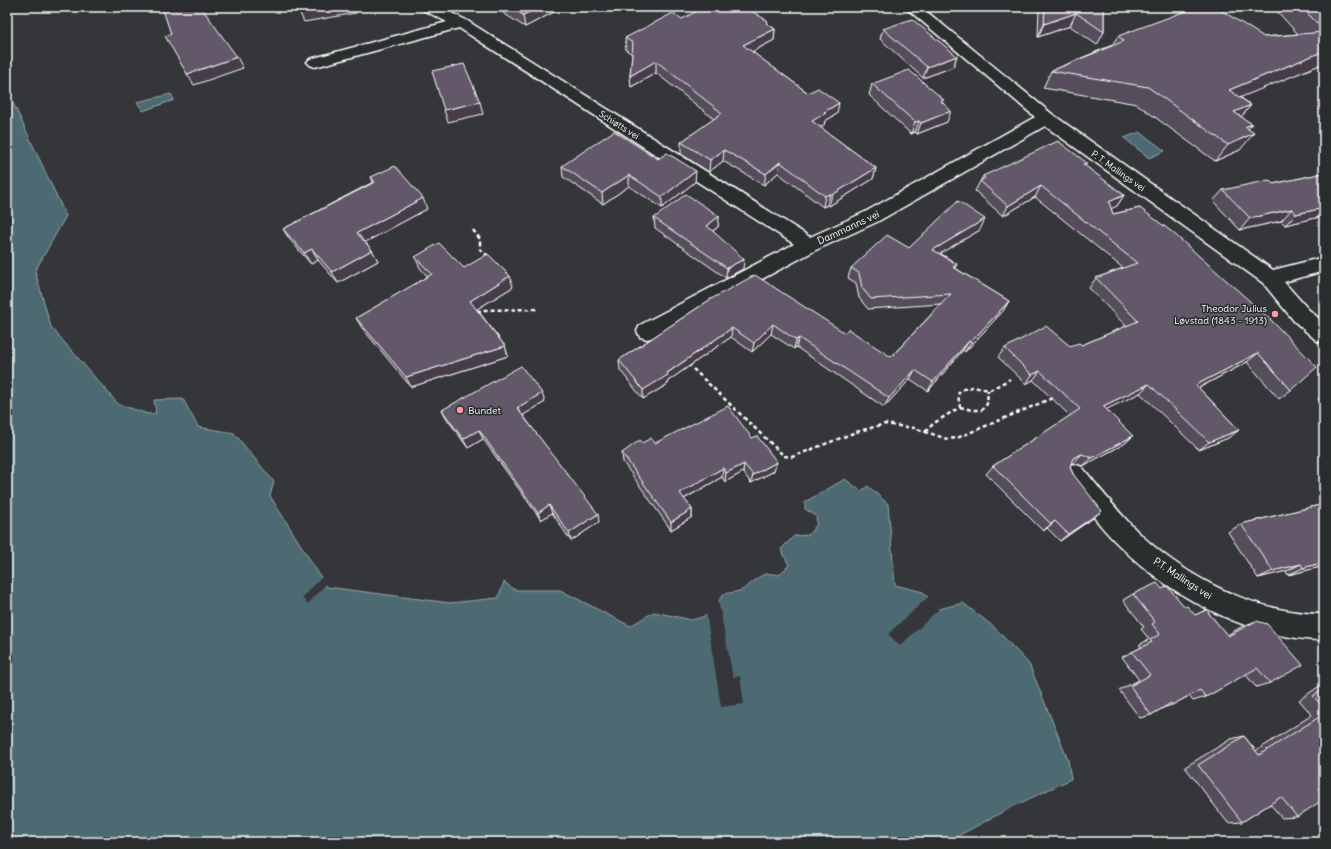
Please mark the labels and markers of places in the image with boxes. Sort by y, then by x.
place label: Theodor Julius Løvstad (1843 - 1913) [1174,302,1267,327]
marker: Theodor Julius Løvstad (1843 - 1913) [1270,309,1280,319]
place label: Bundet [468,404,501,417]
marker: Bundet [455,405,465,415]

